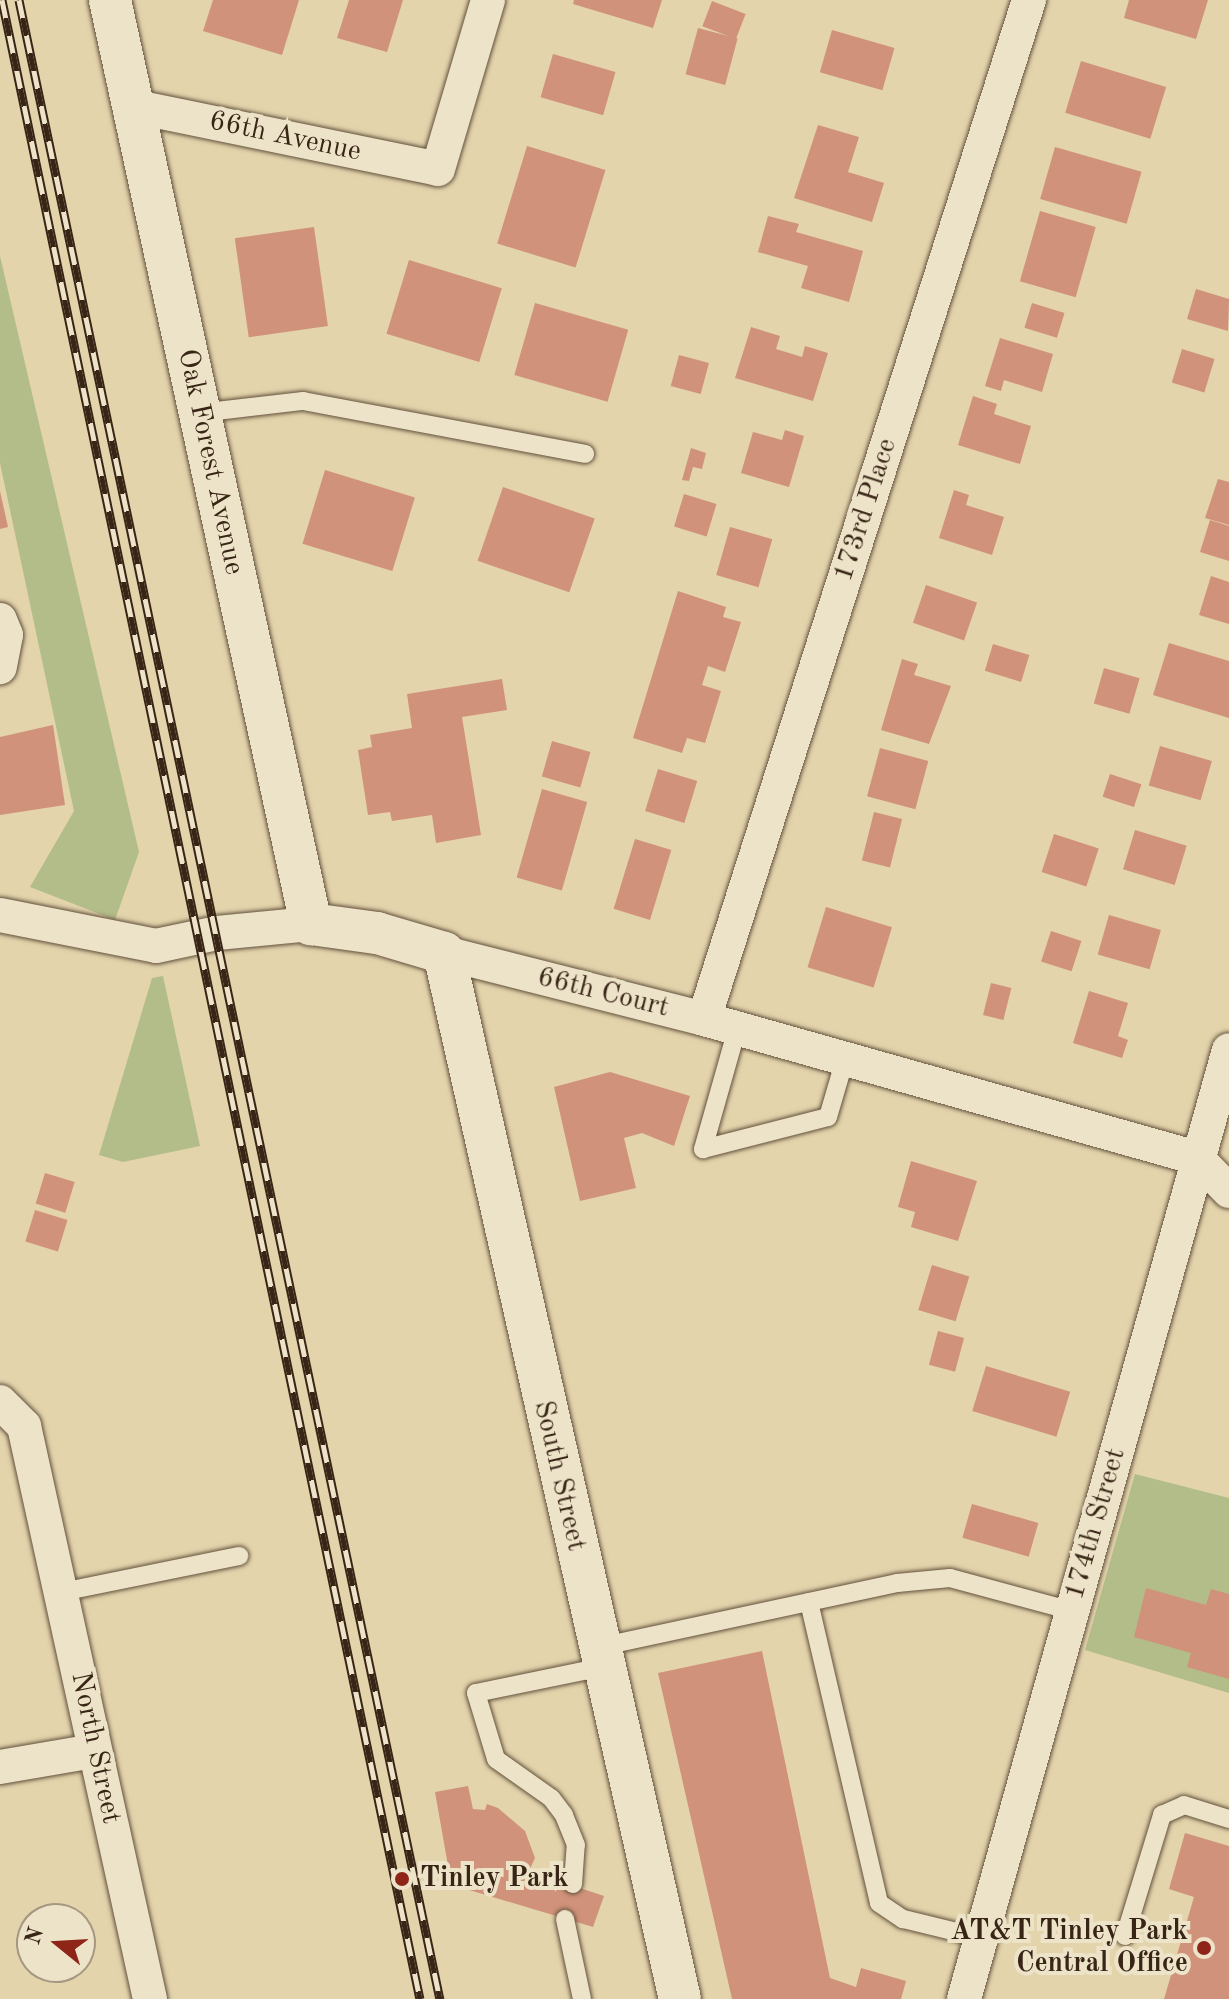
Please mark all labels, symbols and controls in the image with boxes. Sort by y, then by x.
street label: 66th Avenue [206,105,364,169]
street label: Oak Forest Avenue [170,346,250,578]
street label: 173rd Place [827,434,905,586]
street label: 66th Court [534,960,672,1026]
street label: South Street [525,1398,593,1554]
street label: 174th Street [1058,1444,1134,1604]
street label: North Street [63,1669,127,1827]
place label: Tinley Park [420,1862,569,1896]
marker: Tinley Park [391,1868,413,1890]
north arrow [16,1903,96,1983]
place label: AT&T Tinley Park Central Office [950,1915,1188,1981]
text: N [22,1925,48,1948]
marker: AT&T Tinley Park Central Office [1195,1939,1213,1957]

